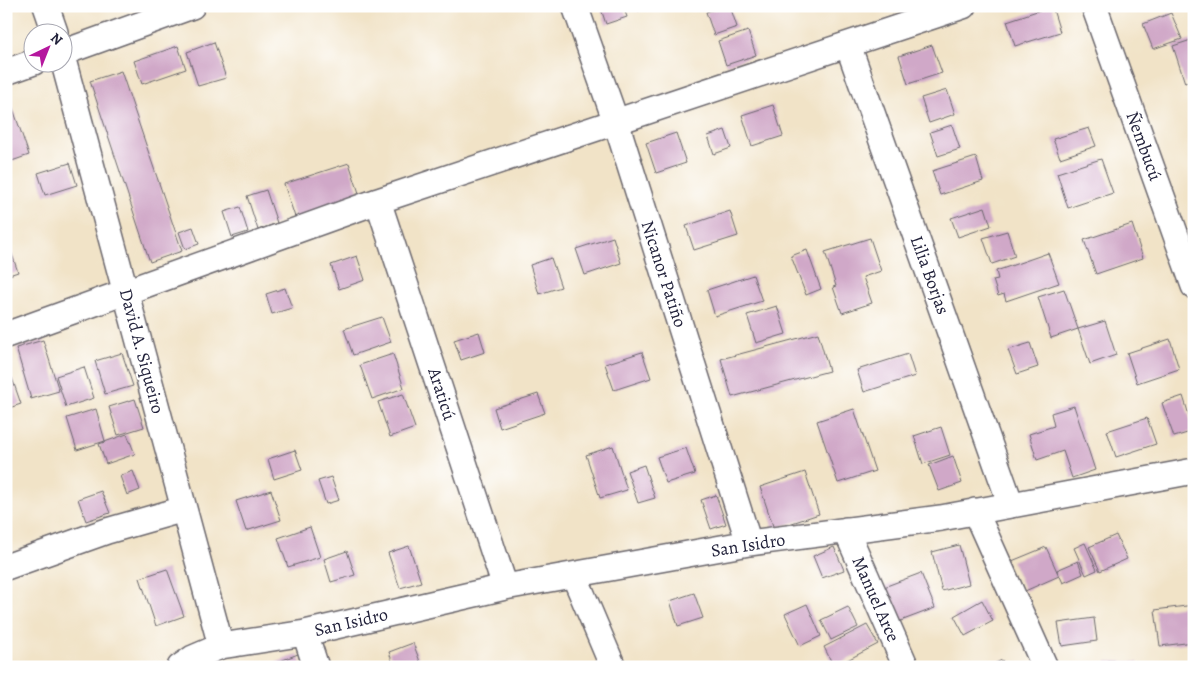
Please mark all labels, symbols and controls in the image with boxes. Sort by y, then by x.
north arrow [22,22,72,72]
text: N [46,28,67,49]
street label: Ñembucú [1120,108,1168,184]
street label: Nicanor Patiño [635,218,693,331]
street label: Lilia Borjas [905,232,955,318]
street label: David A. Siqueiro [114,286,170,416]
street label: Araticú [422,364,462,423]
street label: San Isidro [709,527,787,563]
street label: Manuel Arce [846,552,906,646]
street label: San Isidro [312,602,390,642]

